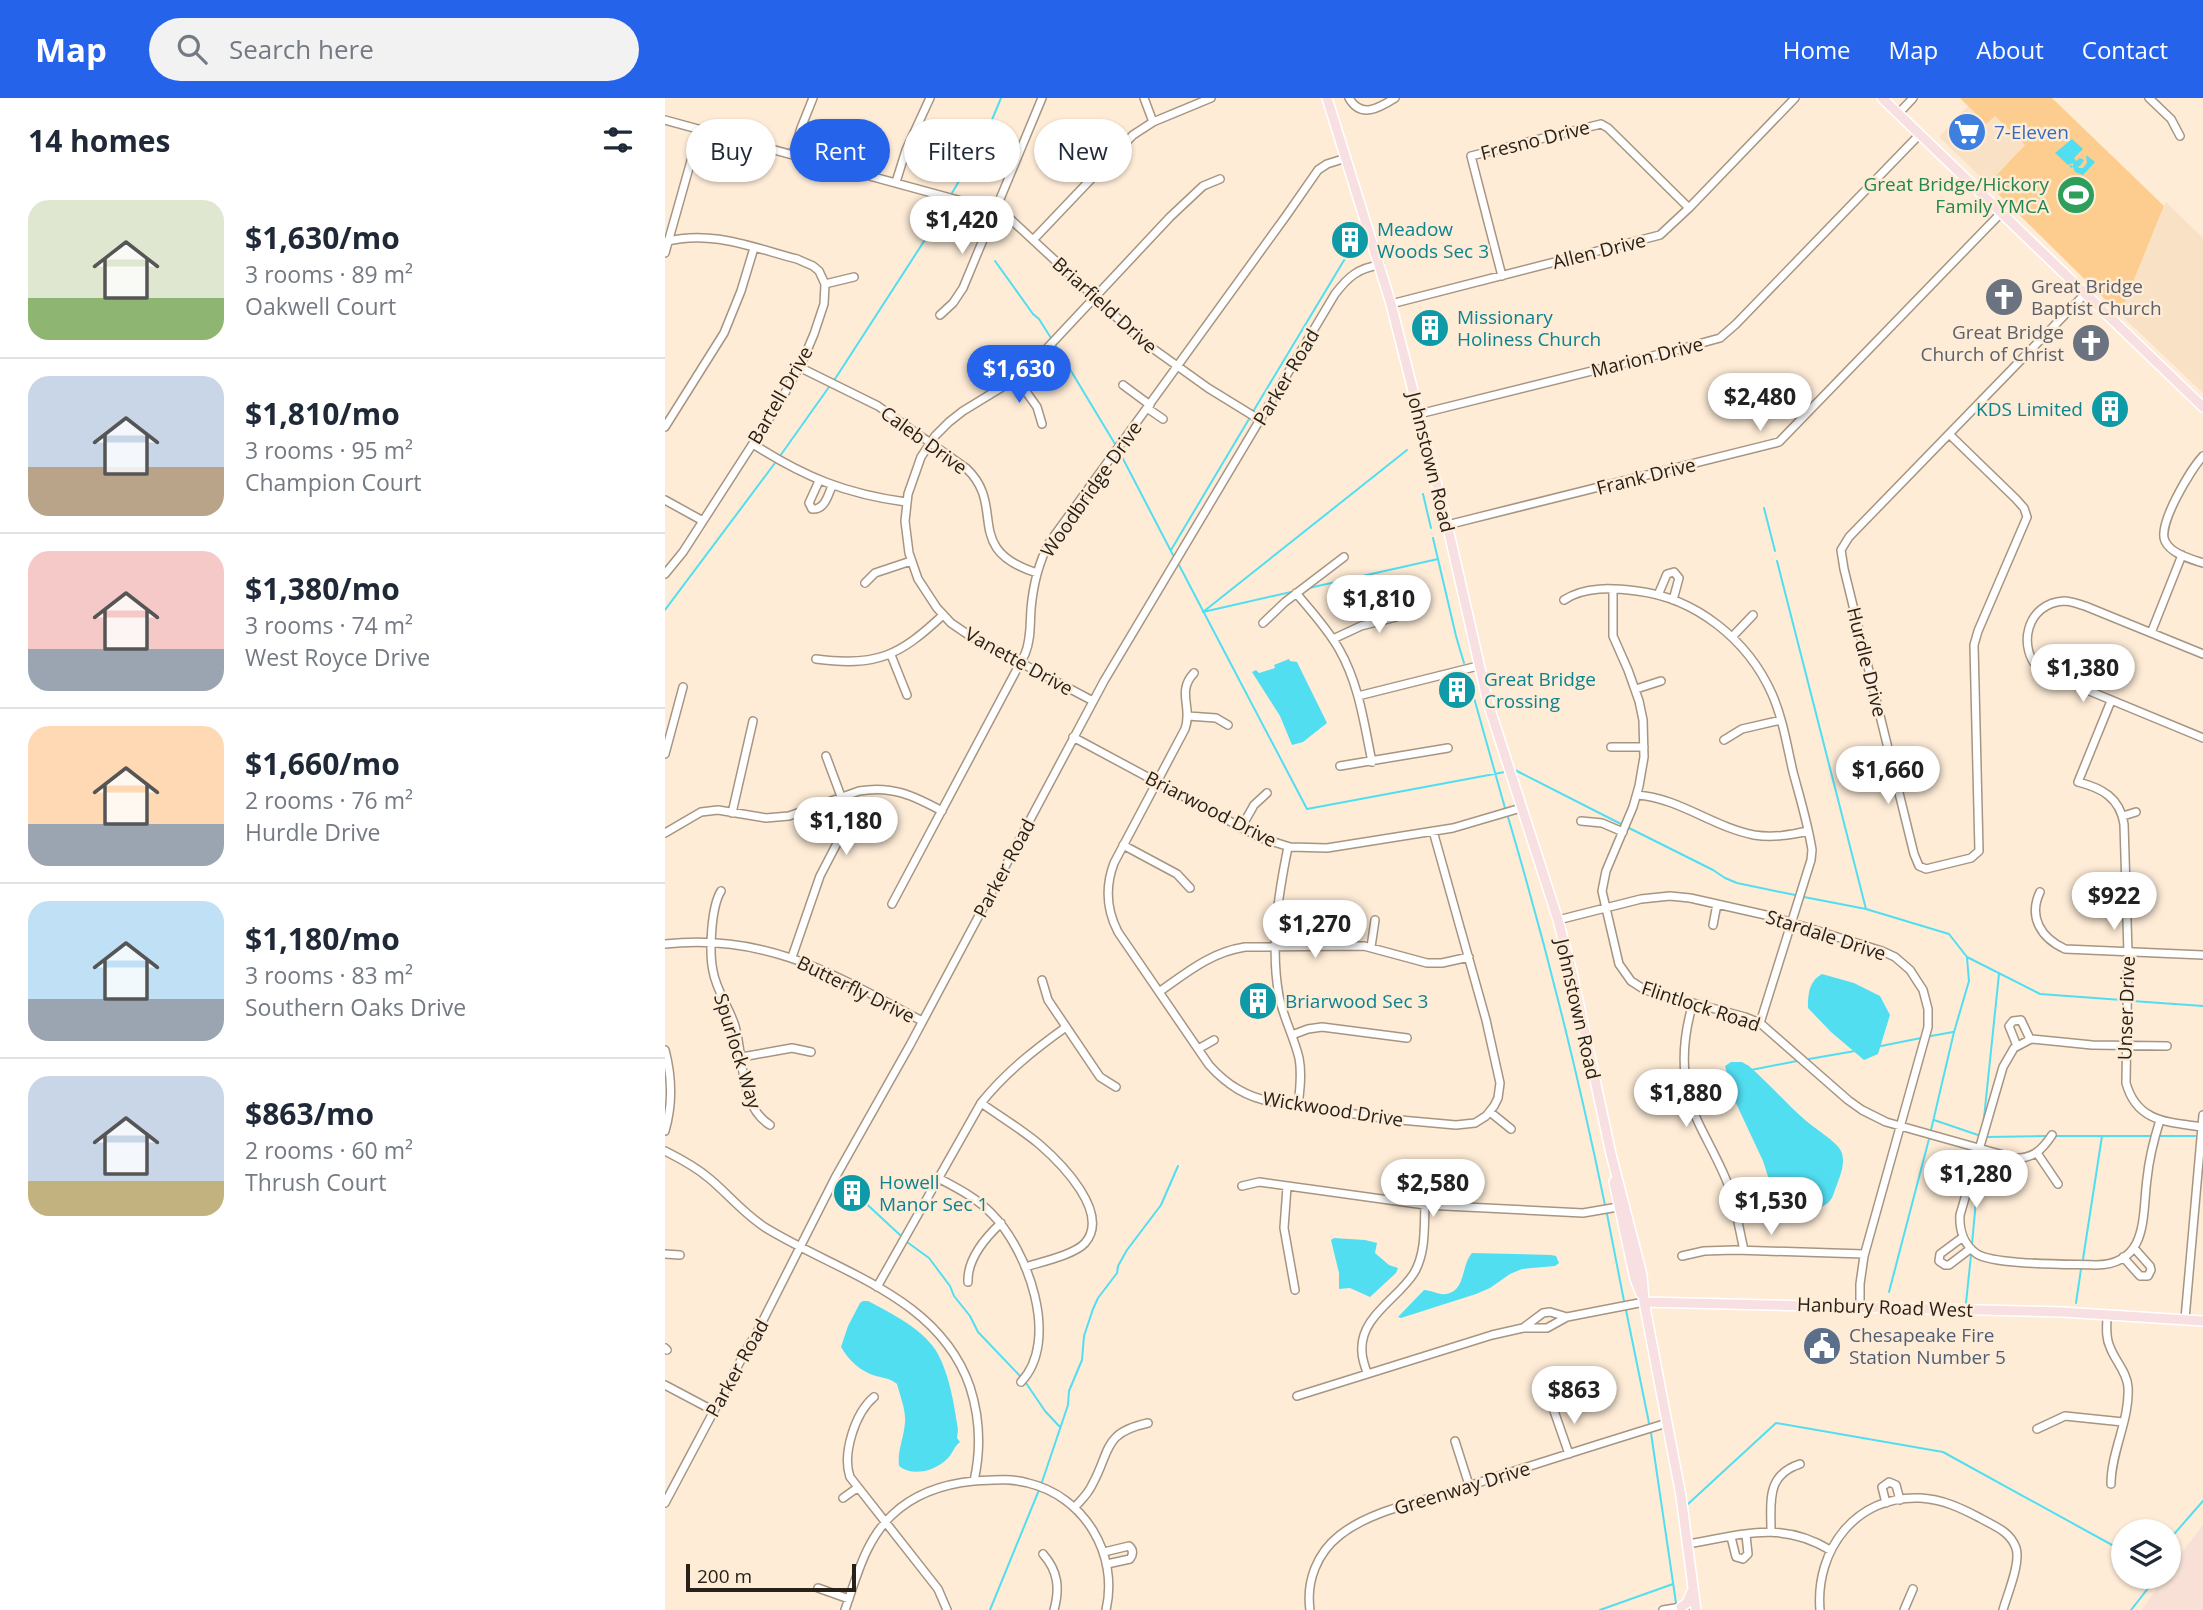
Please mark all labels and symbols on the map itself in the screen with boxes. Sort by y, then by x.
supermarket icon: 7-Eleven [1946,111,1988,153]
street label: Fresno Drive [1478,114,1592,166]
place label: 7-Eleven [1994,119,2069,145]
place label: Great Bridge/Hickory Family YMCA [1863,171,2049,219]
sports icon: Great Bridge/Hickory Family YMCA [2055,174,2097,216]
pin: $1,420 [905,197,1019,256]
place label: Meadow Woods Sec 3 [1377,216,1489,264]
building icon: Meadow Woods Sec 3 [1329,219,1371,261]
street label: Allen Drive [1550,227,1648,275]
street label: Briarfield Drive [1047,251,1163,359]
place label: Great Bridge Baptist Church [2031,273,2162,321]
church icon: Great Bridge Baptist Church [1983,276,2025,318]
place label: Missionary Holiness Church [1457,304,1601,352]
building icon: Missionary Holiness Church [1409,307,1451,349]
place label: Great Bridge Church of Christ [1921,319,2064,367]
church icon: Great Bridge Church of Christ [2070,322,2112,364]
street label: Parker Road [1247,324,1325,430]
street label: Marion Drive [1588,331,1706,383]
street label: Bartell Drive [741,341,819,449]
pin: $1,630 [962,345,1076,405]
pin: $2,480 [1703,374,1817,433]
street label: Johnstown Road [1401,387,1461,535]
building icon: KDS Limited [2089,388,2131,430]
place label: KDS Limited [1976,396,2083,422]
street label: Caleb Drive [875,400,973,480]
street label: Woodbridge Drive [1034,416,1148,562]
street label: Frank Drive [1594,451,1698,501]
pin: $1,810 [1322,575,1436,635]
street label: Hurdle Drive [1841,605,1893,719]
street label: Vanette Drive [960,621,1078,701]
pin: $1,380 [2026,644,2140,704]
place label: Great Bridge Crossing [1484,666,1596,714]
building icon: Great Bridge Crossing [1436,669,1478,711]
pin: $1,660 [1831,746,1945,806]
street label: Briarwood Drive [1141,765,1281,853]
pin: $1,180 [789,798,903,857]
street label: Parker Road [967,814,1041,922]
pin: $922 [2073,872,2155,932]
pin: $1,270 [1258,900,1372,960]
street label: Stardale Drive [1763,903,1889,967]
street label: Johnstown Road [1549,934,1607,1082]
street label: Butterfly Drive [793,949,919,1029]
street label: Unser Drive [2111,955,2141,1061]
street label: Flintlock Road [1638,975,1764,1037]
building icon: Briarwood Sec 3 [1237,980,1279,1022]
place label: Briarwood Sec 3 [1285,988,1428,1014]
street label: Spurlock Way [708,990,768,1112]
pin: $1,880 [1629,1070,1743,1129]
street label: Wickwood Drive [1261,1085,1405,1133]
pin: $1,280 [1919,1150,2033,1210]
pin: $2,580 [1376,1160,1490,1219]
place label: Howell Manor Sec 1 [879,1169,988,1217]
building icon: Howell Manor Sec 1 [831,1172,873,1214]
pin: $1,530 [1714,1178,1828,1237]
street label: Hanbury Road West [1797,1291,1974,1323]
street label: Parker Road [699,1314,775,1422]
place label: Chesapeake Fire Station Number 5 [1849,1322,2006,1370]
public building icon: Chesapeake Fire Station Number 5 [1801,1325,1843,1367]
pin: $863 [1533,1366,1615,1426]
street label: Greenway Drive [1391,1455,1533,1521]
scale bar [686,1561,856,1593]

